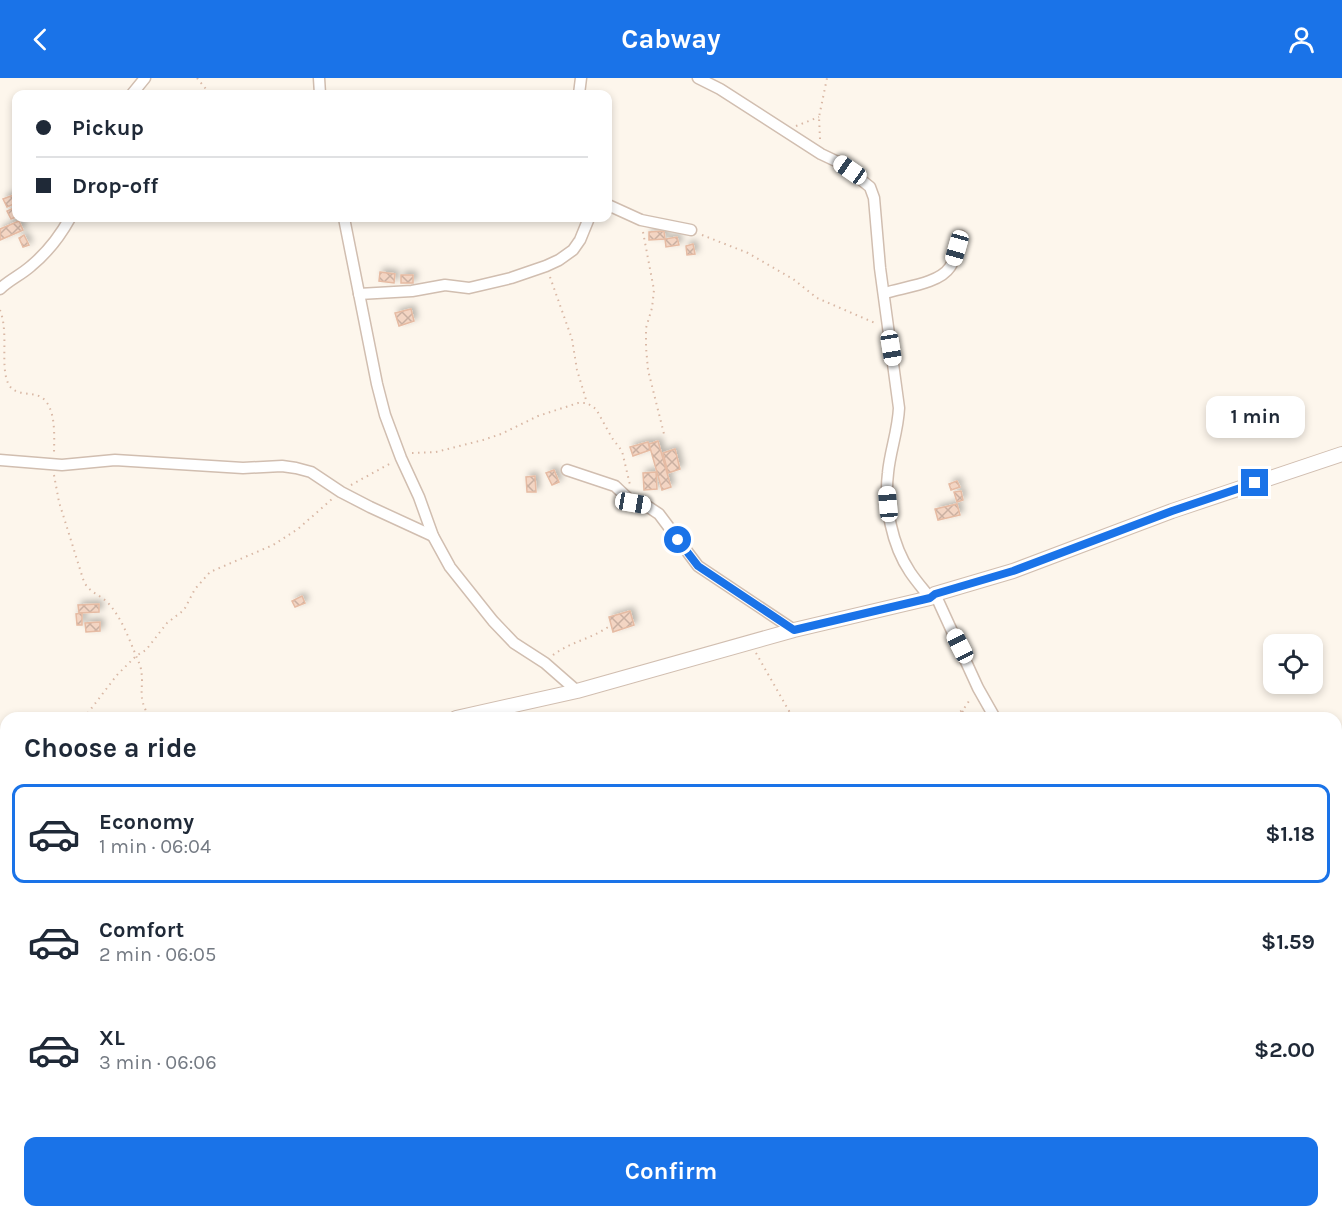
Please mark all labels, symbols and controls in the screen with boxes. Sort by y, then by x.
icon: back [24,23,57,56]
text: Cabway [621,23,721,55]
icon: person [1285,23,1318,56]
text: Pickup [72,115,144,141]
car [830,152,870,188]
text: Drop-off [72,173,158,199]
car [943,228,971,268]
car [879,329,903,367]
callout: 1 min [1206,396,1304,438]
text: 1 min [1230,405,1281,428]
route end [1241,469,1268,496]
car [877,485,899,523]
car [614,491,652,515]
route start [664,526,691,553]
car [944,626,976,666]
map controls [1263,634,1323,694]
button: locate [1263,634,1323,694]
text: Choose a ride [24,732,197,764]
icon: car [27,807,81,861]
text: Economy [99,809,194,835]
text: $1.18 [1265,821,1315,847]
text: 1 min · 06:04 [99,835,211,858]
icon: car [27,915,81,969]
text: Comfort [99,917,184,943]
text: $1.59 [1261,929,1315,955]
text: 2 min · 06:05 [99,943,216,966]
icon: car [27,1023,81,1077]
text: XL [99,1025,125,1051]
text: $2.00 [1254,1037,1315,1063]
text: 3 min · 06:06 [99,1051,217,1074]
button: Confirm [24,1137,1318,1206]

